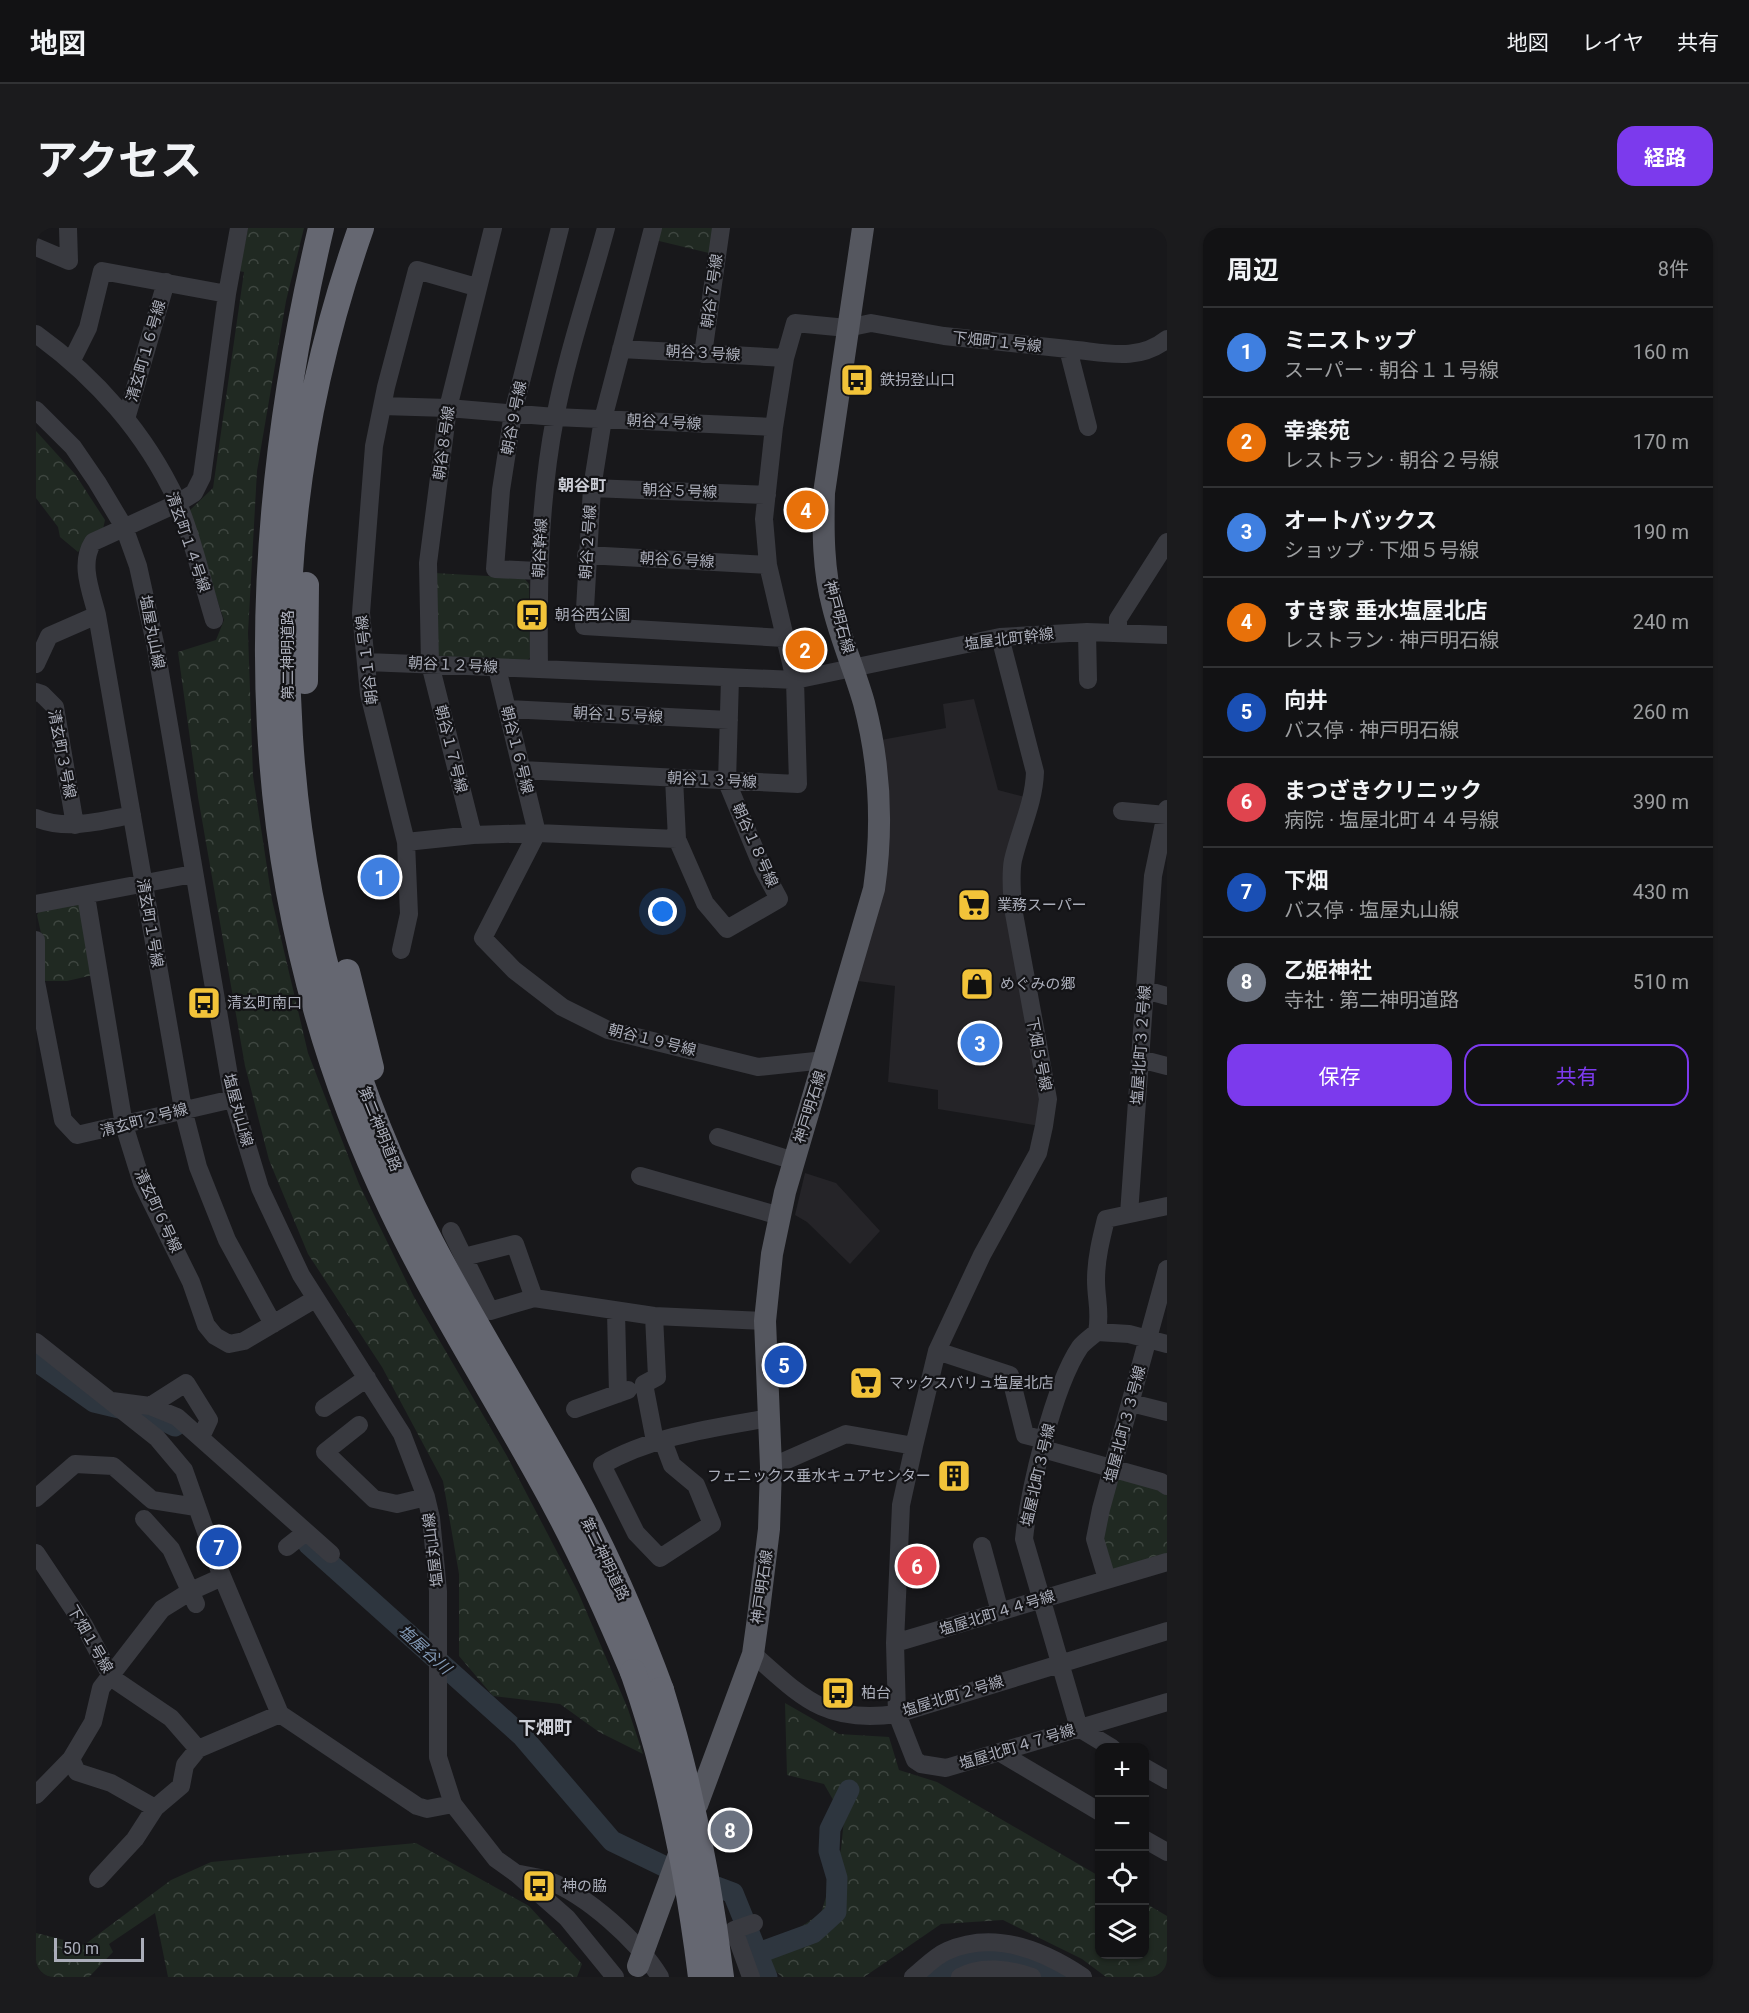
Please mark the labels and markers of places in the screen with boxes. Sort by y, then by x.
bus stop icon: 鉄拐登山口 [839,362,875,398]
place label: 鉄拐登山口 [880,371,955,389]
pin: 4 [786,488,826,532]
bus stop icon: 朝谷西公園 [514,597,550,633]
place label: 朝谷西公園 [555,606,630,624]
pin: 2 [786,628,824,672]
pin: 1 [360,854,400,900]
supermarket icon: 業務スーパー [956,887,992,923]
place label: 業務スーパー [997,896,1087,914]
shop icon: めぐみの郷 [959,966,995,1002]
place label: めぐみの郷 [1000,975,1075,993]
bus stop icon: 清玄町南口 [186,985,222,1021]
place label: 清玄町南口 [227,994,302,1012]
pin: 3 [960,1020,1000,1066]
pin: 5 [764,1342,804,1388]
supermarket icon: マックスバリュ塩屋北店 [848,1365,884,1401]
place label: マックスバリュ塩屋北店 [889,1374,1054,1392]
building icon: フェニックス垂水キュアセンター [936,1458,972,1494]
place label: フェニックス垂水キュアセンター [707,1467,931,1485]
pin: 7 [200,1524,238,1570]
pin: 6 [898,1544,936,1588]
bus stop icon: 柏台 [820,1675,856,1711]
place label: 柏台 [861,1684,891,1702]
pin: 8 [710,1808,750,1852]
bus stop icon: 神の脇 [521,1868,557,1904]
place label: 神の脇 [562,1877,607,1895]

